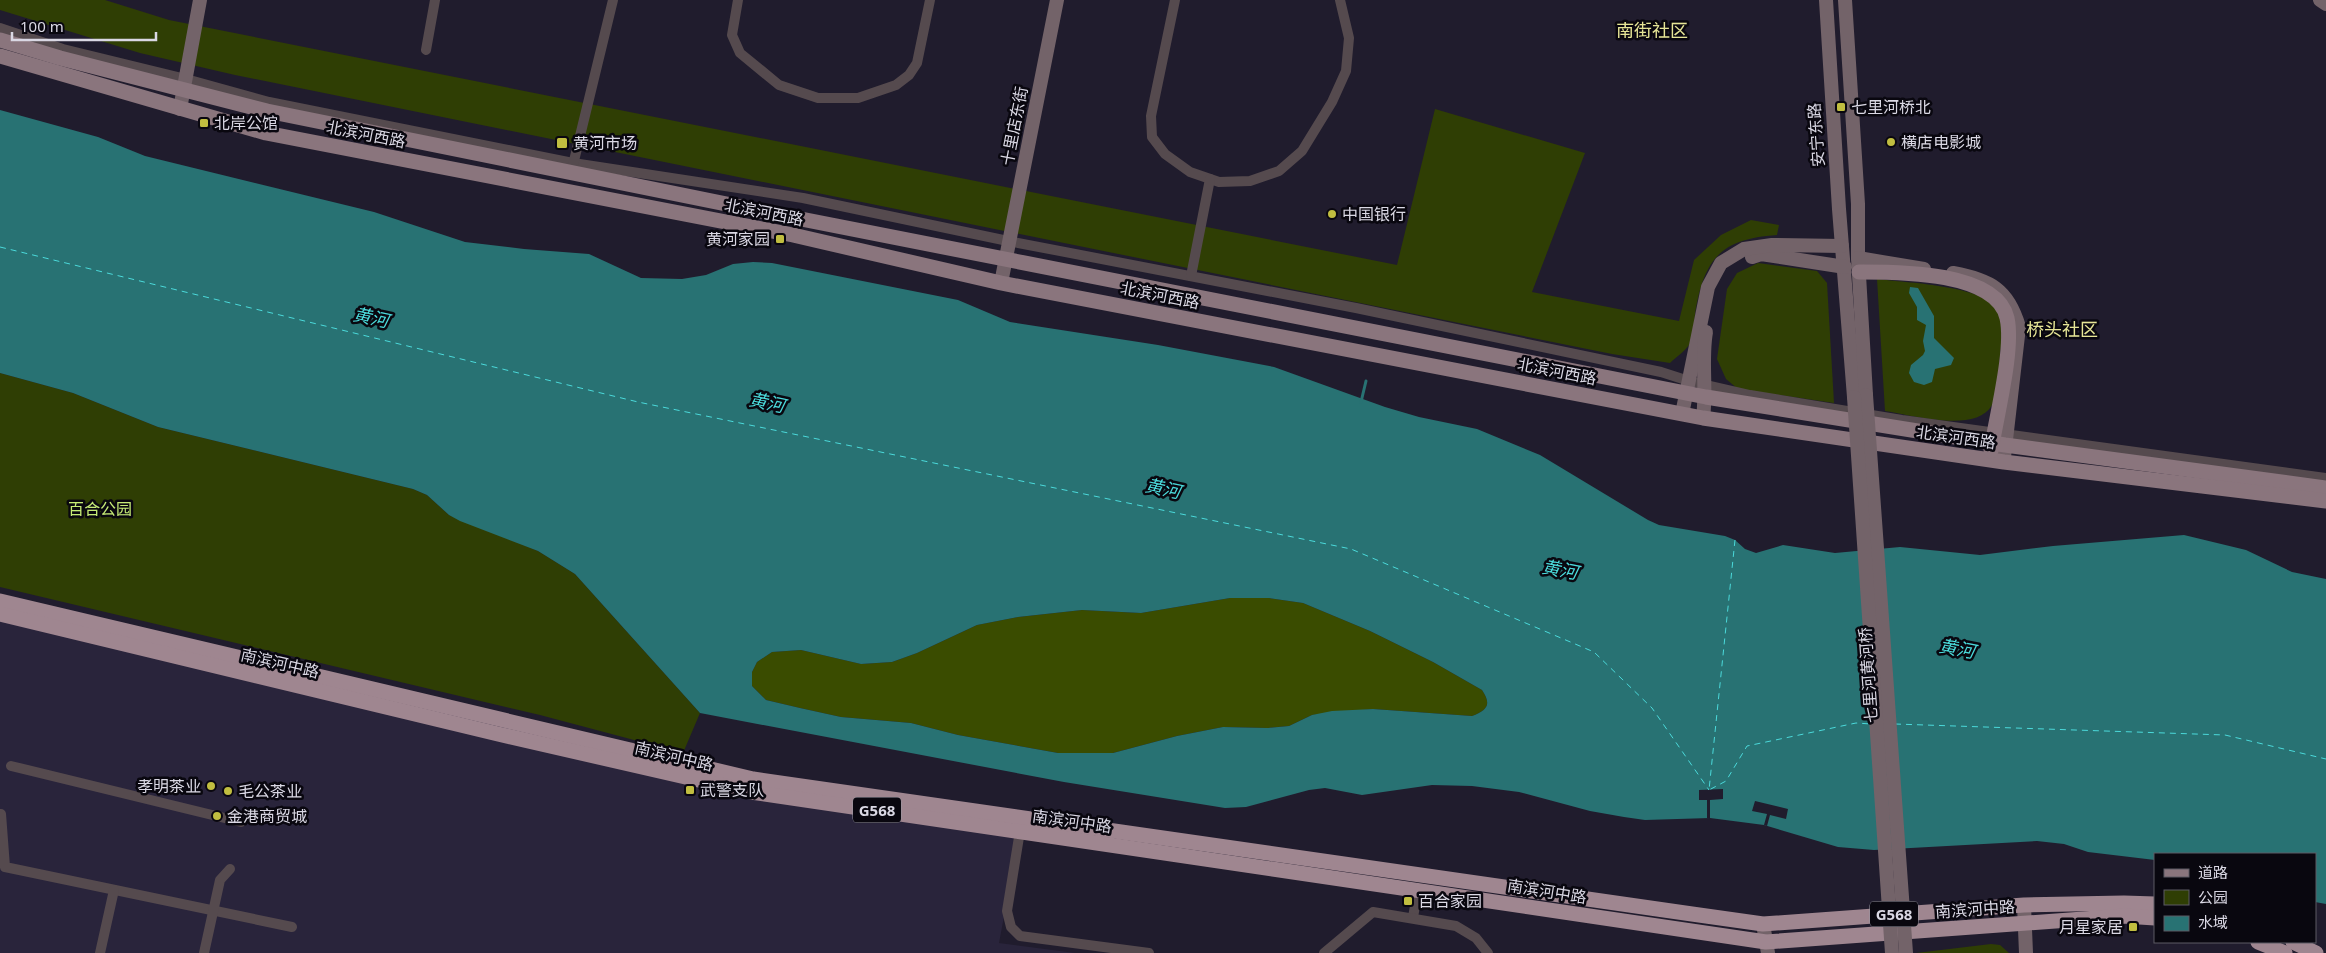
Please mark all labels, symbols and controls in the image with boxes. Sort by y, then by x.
scale bar [12,10,156,42]
text: 100 m [20,16,64,36]
district label: 南街社区 [1616,18,1688,42]
street label: 十里店东街 [996,85,1032,167]
place label: 七里河桥北 [1851,96,1931,118]
marker: 七里河桥北 [1835,101,1847,113]
street label: 安宁东路 [1803,102,1829,168]
place label: 北岸公馆 [214,112,278,134]
street label: 北滨河西路 [325,116,407,152]
marker: 北岸公馆 [198,117,210,129]
place label: 横店电影城 [1901,131,1981,153]
place label: 黄河市场 [573,132,637,154]
marker: 黄河市场 [555,136,569,150]
marker: 横店电影城 [1885,136,1897,148]
street label: 北滨河西路 [723,194,805,230]
place label: 中国银行 [1342,203,1406,225]
marker: 中国银行 [1326,208,1338,220]
place label: 黄河家园 [706,228,770,250]
marker: 黄河家园 [774,233,786,245]
street label: 北滨河西路 [1119,277,1201,313]
water label: 黄河 [351,302,394,333]
district label: 桥头社区 [2026,317,2098,341]
street label: 北滨河西路 [1516,353,1598,389]
water label: 黄河 [747,387,790,418]
street label: 北滨河西路 [1915,421,1997,453]
water label: 黄河 [1143,473,1186,504]
park label: 百合公园 [68,498,132,520]
water label: 黄河 [1540,554,1583,585]
street label: 七里河黄河桥 [1854,626,1882,724]
water label: 黄河 [1937,633,1980,664]
street label: 南滨河中路 [239,643,321,683]
street label: 南滨河中路 [633,736,715,776]
place label: 孝明茶业 [137,775,201,797]
place label: 武警支队 [700,779,764,801]
marker: 孝明茶业 [205,780,217,792]
place label: 毛公茶业 [238,780,302,802]
marker: 武警支队 [684,784,696,796]
marker: 毛公茶业 [222,785,234,797]
road number: G568 [853,798,901,822]
place label: 金港商贸城 [227,805,307,827]
street label: 南滨河中路 [1031,805,1113,837]
marker: 金港商贸城 [211,810,223,822]
legend [2154,853,2316,943]
text: 道路 [2198,862,2228,882]
street label: 南滨河中路 [1506,874,1588,908]
text: 公园 [2198,887,2228,907]
place label: 百合家园 [1418,890,1482,912]
marker: 百合家园 [1402,895,1414,907]
street label: 南滨河中路 [1934,895,2016,923]
road number: G568 [1870,902,1918,926]
text: 水域 [2198,912,2228,932]
place label: 月星家居 [2059,916,2123,938]
marker: 月星家居 [2127,921,2139,933]

